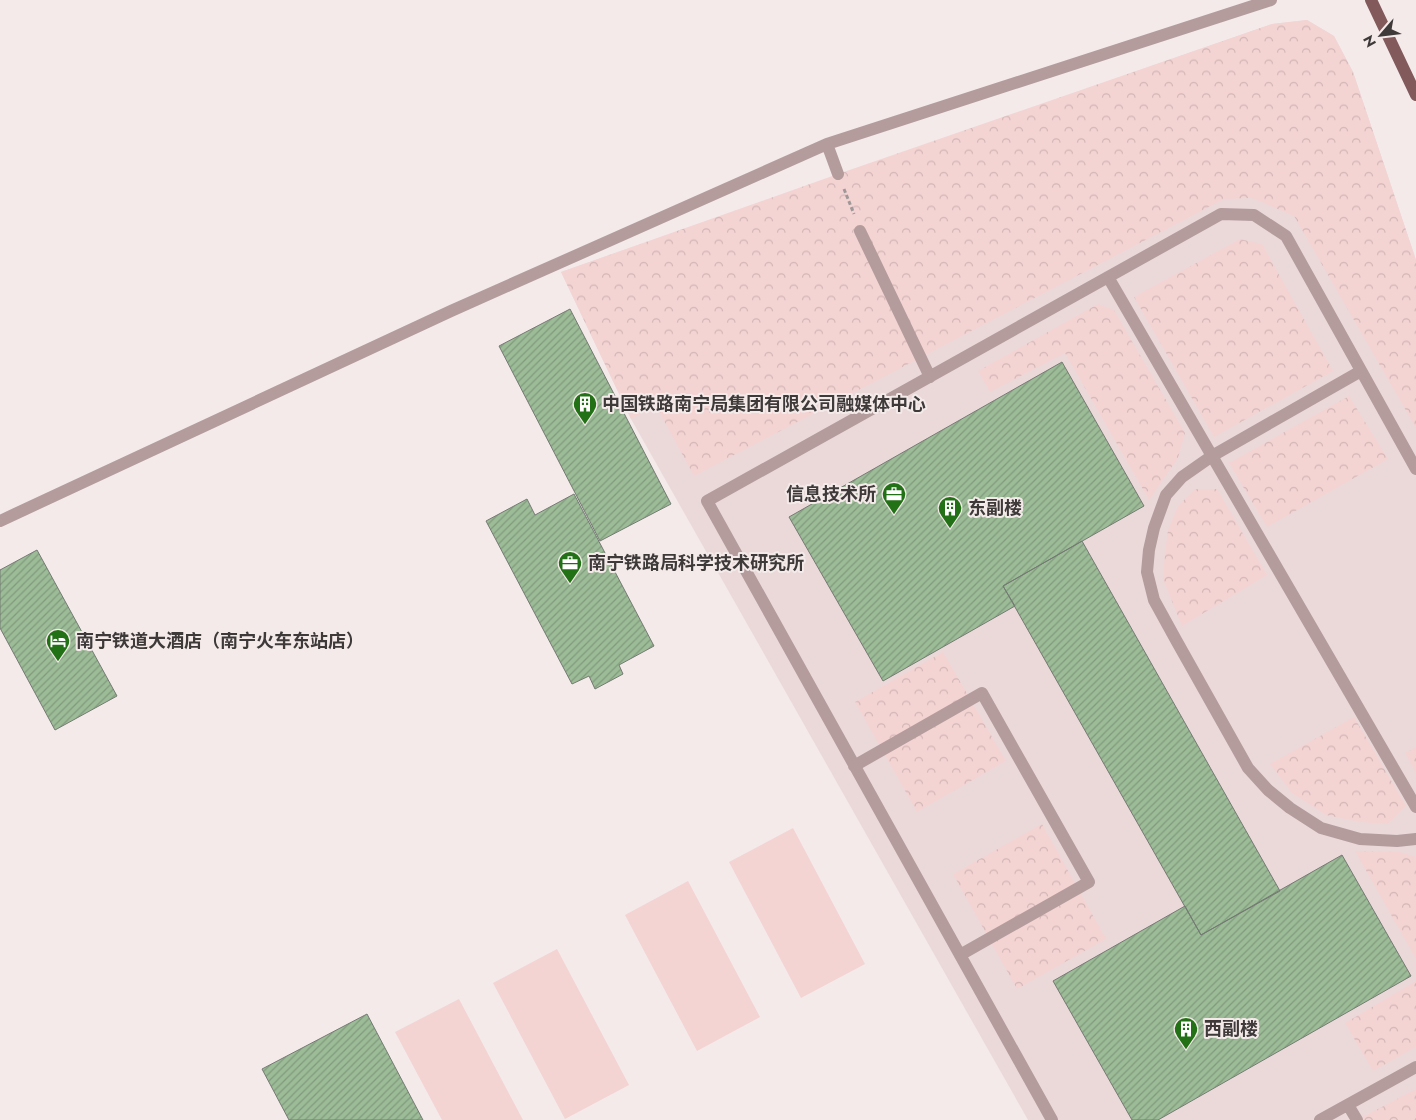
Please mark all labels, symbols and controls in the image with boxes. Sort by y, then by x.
north arrow [1356,10,1406,60]
text: N [1358,31,1381,51]
building icon: 中国铁路南宁局集团有限公司融媒体中心 [572,391,598,425]
place label: 中国铁路南宁局集团有限公司融媒体中心 [602,391,926,417]
place label: 信息技术所 [786,481,876,507]
office icon: 信息技术所 [881,481,907,515]
building icon: 东副楼 [937,495,963,529]
place label: 东副楼 [968,495,1022,521]
office icon: 南宁铁路局科学技术研究所 [557,550,583,584]
place label: 南宁铁路局科学技术研究所 [588,550,804,576]
hotel icon: 南宁铁道大酒店（南宁火车东站店） [45,628,71,662]
place label: 南宁铁道大酒店（南宁火车东站店） [76,628,364,654]
building icon: 西副楼 [1173,1016,1199,1050]
place label: 西副楼 [1204,1016,1258,1042]

